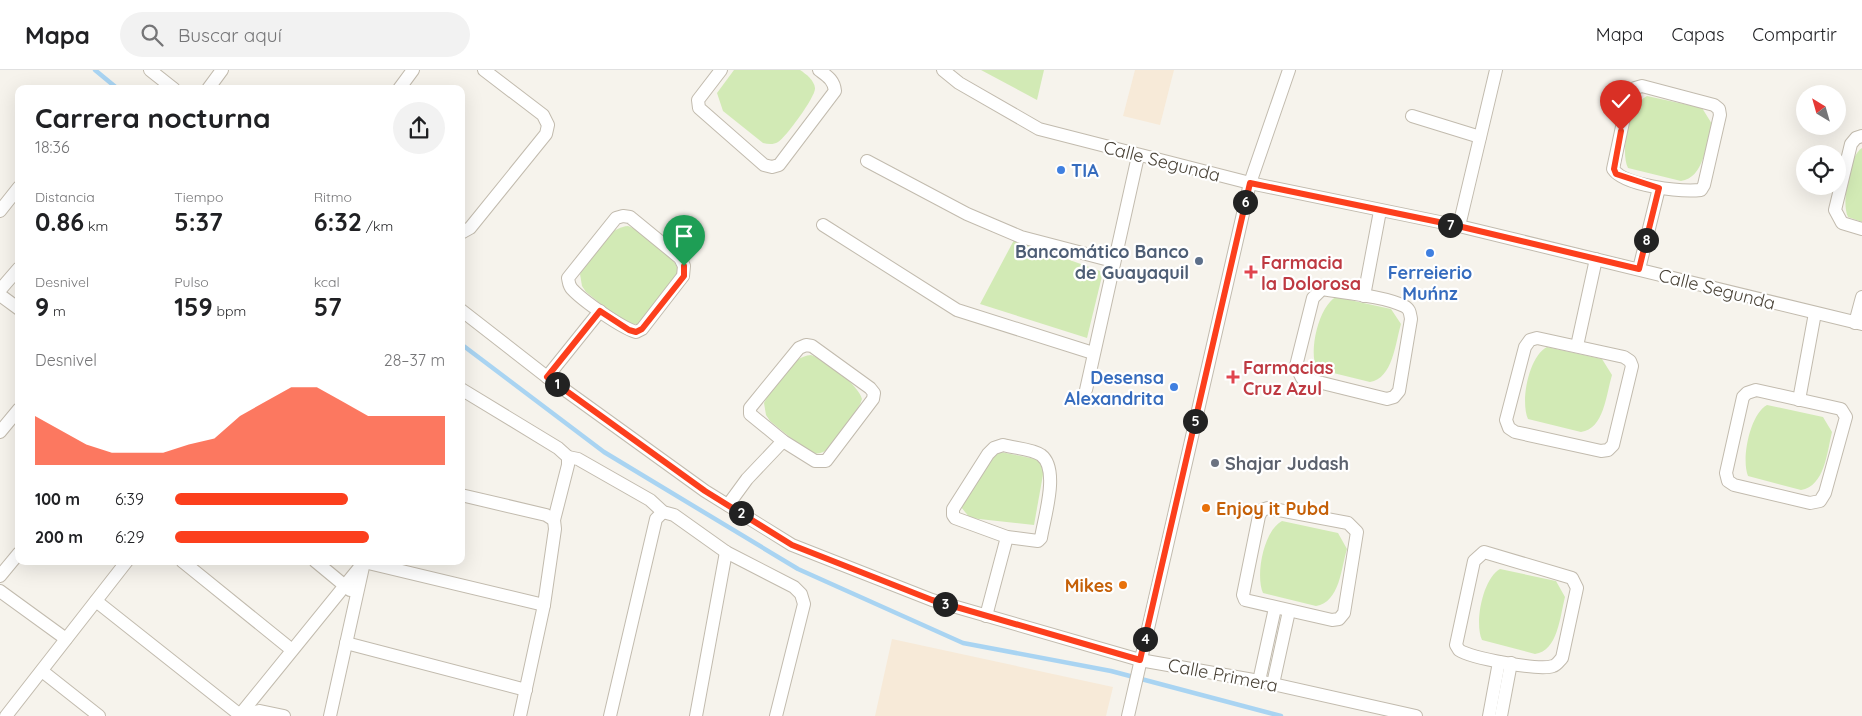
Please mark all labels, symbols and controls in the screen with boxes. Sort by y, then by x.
search box [120,12,470,57]
text: Mapa [25,20,90,50]
icon: search [138,21,166,49]
text: Buscar aquí [178,23,282,47]
text: Mapa [1596,23,1643,46]
text: Capas [1671,23,1724,46]
text: Compartir [1752,23,1837,46]
pin [1600,80,1642,131]
north arrow [1796,85,1846,135]
map controls [1796,85,1846,195]
icon: check [1607,87,1635,115]
text: Carrera nocturna [35,100,271,135]
button: share [393,102,445,154]
street label: Calle Segunda [1101,135,1223,187]
text: 18:36 [35,137,70,157]
button: locate [1796,145,1846,195]
place label: TIA [1071,159,1099,182]
marker: TIA [1055,164,1067,176]
text: Distancia [35,188,95,206]
text: Tiempo [174,188,223,206]
text: Ritmo [314,188,352,206]
pin: 6 [1232,190,1258,214]
text: 6 [1242,193,1249,211]
text: 0.86 [35,206,84,237]
text: 5:37 [174,206,223,237]
text: 6:32 [314,206,362,237]
pin: 7 [1438,212,1462,238]
pin [663,215,705,266]
text: 7 [1447,216,1454,234]
text: km [84,217,108,235]
text: /km [362,217,393,235]
icon: arrive [670,222,698,250]
pin: 8 [1634,228,1658,252]
text: 8 [1643,231,1650,249]
place label: Bancomático Banco de Guayaquil [1015,240,1189,284]
marker: Ferreierio Muńnz [1424,247,1436,259]
place label: Farmacia la Dolorosa [1261,251,1361,295]
marker: Bancomático Banco de Guayaquil [1193,255,1205,267]
place label: Ferreierio Muńnz [1388,261,1472,305]
street label: Calle Segunda [1656,263,1778,315]
marker: Farmacia la Dolorosa [1245,266,1257,278]
text: Desnivel [35,273,89,291]
text: Pulso [174,273,209,291]
text: kcal [314,273,340,291]
text: 9 [35,291,49,322]
text: 159 [174,291,213,322]
text: 57 [314,291,342,322]
text: m [49,302,66,320]
text: bpm [213,302,246,320]
text: Desnivel [35,350,97,370]
text: 28–37 m [384,350,445,370]
place label: Farmacias Cruz Azul [1243,356,1334,400]
place label: Desensa Alexandrita [1064,366,1164,410]
marker: Farmacias Cruz Azul [1227,371,1239,383]
pin: 1 [544,372,570,396]
text: 1 [555,375,560,393]
marker: Desensa Alexandrita [1168,381,1180,393]
pin: 5 [1182,408,1208,434]
text: 5 [1191,412,1200,430]
place label: Shajar Judash [1225,452,1349,475]
marker: Shajar Judash [1209,457,1221,469]
text: 100 m [35,489,80,509]
text: 6:39 [115,489,144,509]
place label: Enjoy it Pubd [1216,497,1329,520]
pin: 2 [728,500,754,526]
marker: Enjoy it Pubd [1200,502,1212,514]
text: 2 [738,504,745,522]
text: 200 m [35,527,83,547]
text: 6:29 [115,527,144,547]
place label: Mikes [1065,574,1113,597]
marker: Mikes [1117,579,1129,591]
pin: 3 [932,592,958,616]
text: 3 [942,595,949,613]
pin: 4 [1132,626,1158,652]
text: 4 [1141,630,1150,648]
street label: Calle Primera [1166,653,1280,697]

